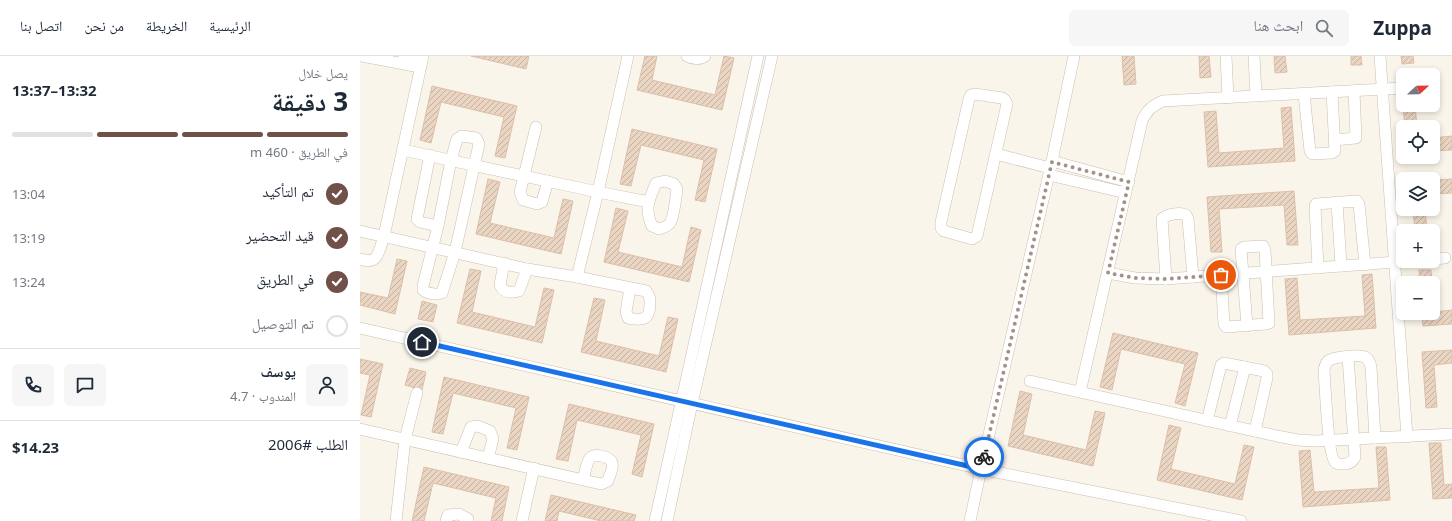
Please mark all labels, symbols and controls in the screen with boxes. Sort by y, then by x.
search box [1069,10,1349,46]
text: ابحث هنا [1254,15,1303,35]
text: Zuppa [1373,15,1432,41]
text: اتصل بنا [20,16,62,35]
text: من نحن [84,16,124,35]
text: الخريطة [146,16,187,35]
text: الرئيسية [209,16,251,35]
icon: search [1313,17,1335,39]
text: يصل خلال [298,64,348,82]
north arrow [1396,68,1440,112]
map controls [1396,68,1440,320]
text: 13:32–13:37 [12,80,97,100]
text: 3 دقيقة [272,83,348,119]
button: locate [1396,120,1440,164]
text: في الطريق · 460 m [250,143,348,161]
button: layers [1396,172,1440,216]
text: تم التأكيد [262,181,314,201]
icon: check [326,183,348,205]
text: 13:04 [12,185,45,203]
button: + [1396,224,1440,268]
text: قيد التحضير [246,225,314,245]
icon: check [326,227,348,249]
text: 13:19 [12,229,45,247]
pin [1204,258,1238,292]
icon: bag [1210,264,1232,286]
text: في الطريق [256,269,314,289]
icon: check [326,271,348,293]
text: 13:24 [12,273,45,291]
button: − [1396,276,1440,320]
text: تم التوصيل [252,313,314,333]
pin [405,325,439,359]
icon: home [411,331,433,353]
text: يوسف [261,361,296,381]
button: phone [12,364,54,406]
button: chat [64,364,106,406]
button: person [306,364,348,406]
text: المندوب · 4.7 [230,387,296,405]
text: الطلب #2006 [268,434,348,454]
text: $14.23 [12,437,59,457]
courier [964,437,1004,477]
icon: bike [973,446,995,468]

